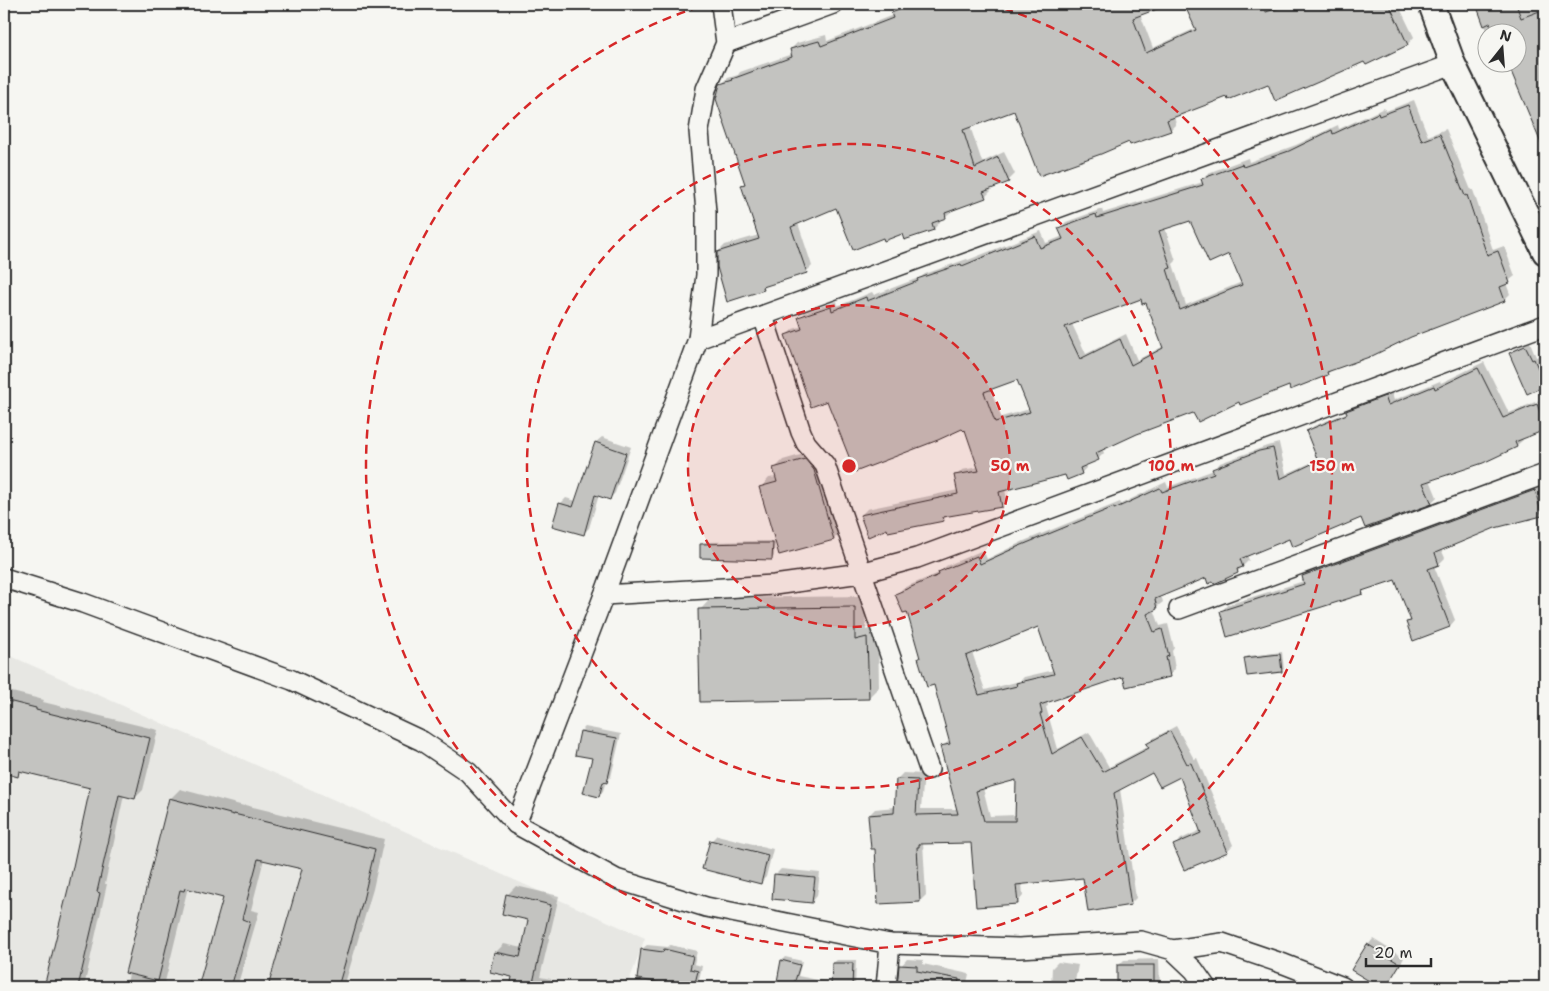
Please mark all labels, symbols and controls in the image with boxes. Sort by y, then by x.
north arrow [1476,22,1526,72]
text: N [1498,25,1514,46]
text: 50 m [991,456,1030,476]
text: 100 m [1148,456,1194,476]
text: 150 m [1309,456,1355,476]
centre of rings [840,457,858,475]
scale bar [1366,936,1432,968]
text: 20 m [1374,943,1413,963]

